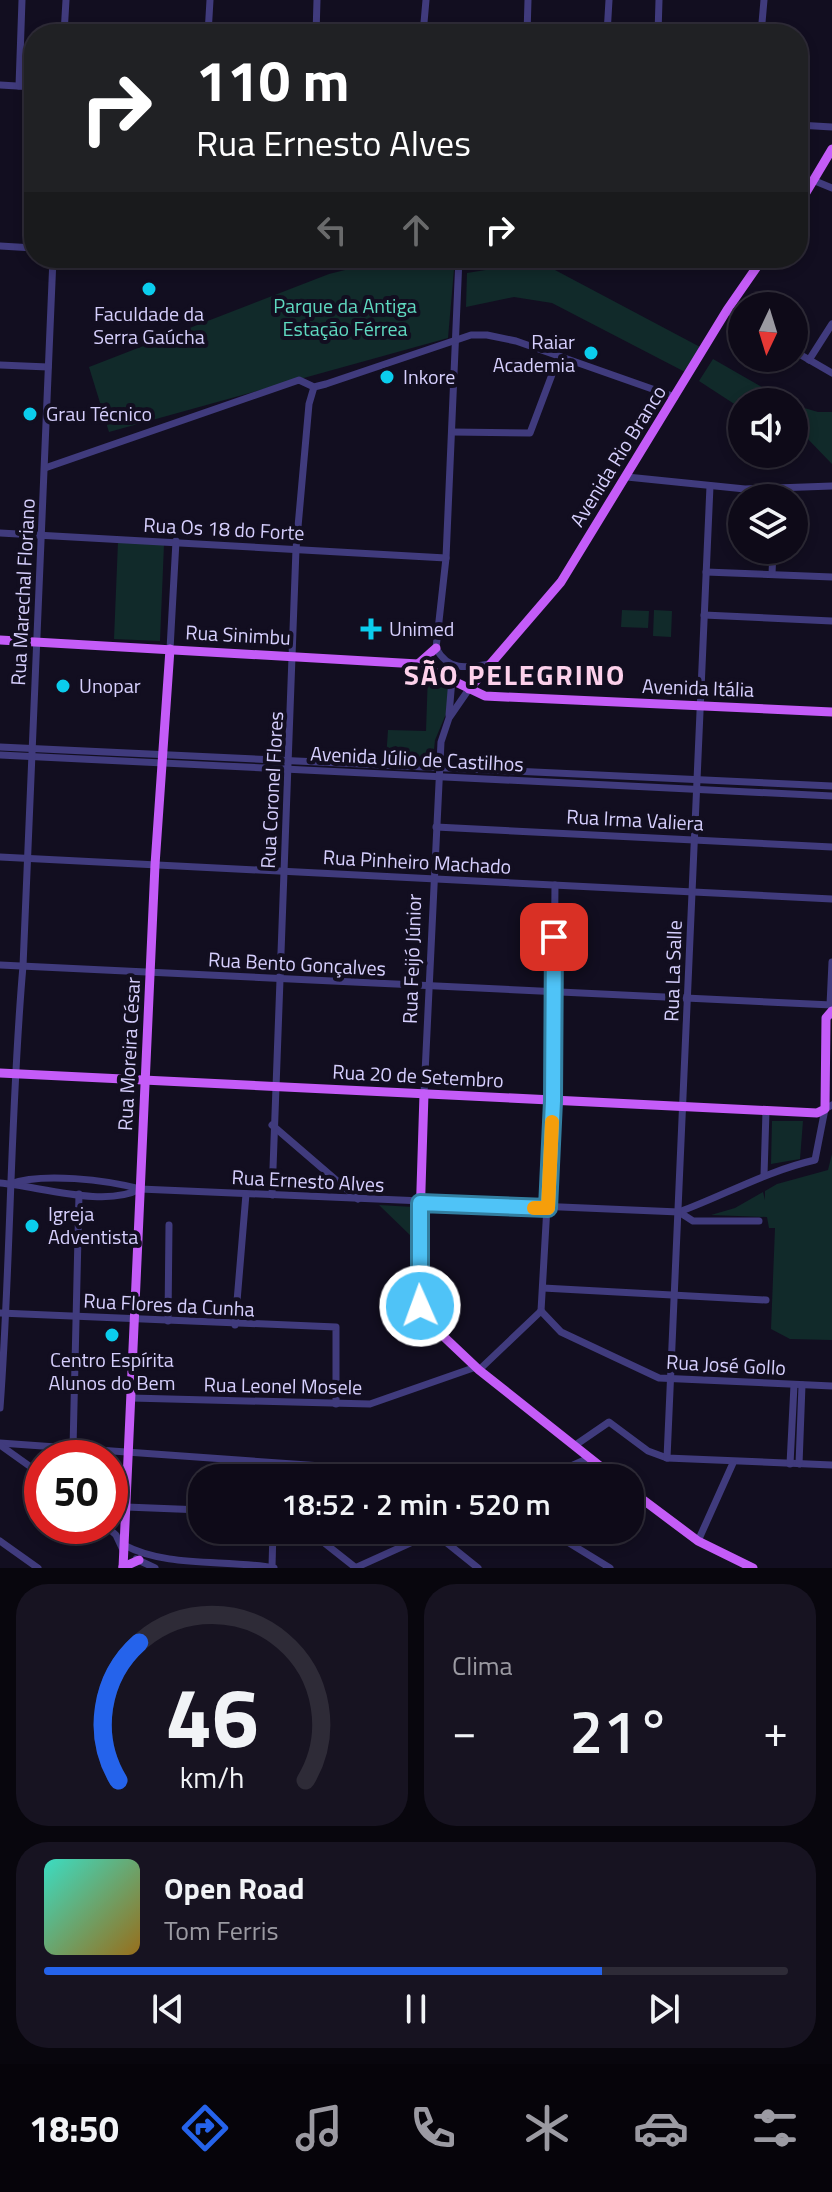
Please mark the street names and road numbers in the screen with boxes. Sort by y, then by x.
street label: Avenida Rio Branco [561,379,674,533]
street label: Rua Marechal Floriano [2,497,43,687]
street label: Rua Os 18 do Forte [143,509,305,548]
street label: Rua Sinimbu [185,616,292,653]
street label: Avenida Itália [641,670,755,705]
street label: Rua Coronel Flores [252,711,291,869]
street label: Avenida Júlio de Castilhos [310,737,524,780]
street label: Rua Irma Valiera [566,800,704,839]
street label: Rua Pinheiro Machado [322,841,512,882]
street label: Rua Feijó Júnior [394,893,429,1025]
street label: Rua La Salle [655,920,690,1022]
street label: Rua Bento Gonçalves [207,943,387,984]
street label: Rua Moreira César [109,976,148,1132]
street label: Rua 20 de Setembro [331,1056,505,1095]
street label: Rua Ernesto Alves [231,1161,385,1200]
street label: Rua Flores da Cunha [83,1285,255,1324]
street label: Rua José Gollo [665,1346,787,1383]
street label: Rua Leonel Mosele [203,1369,363,1402]

